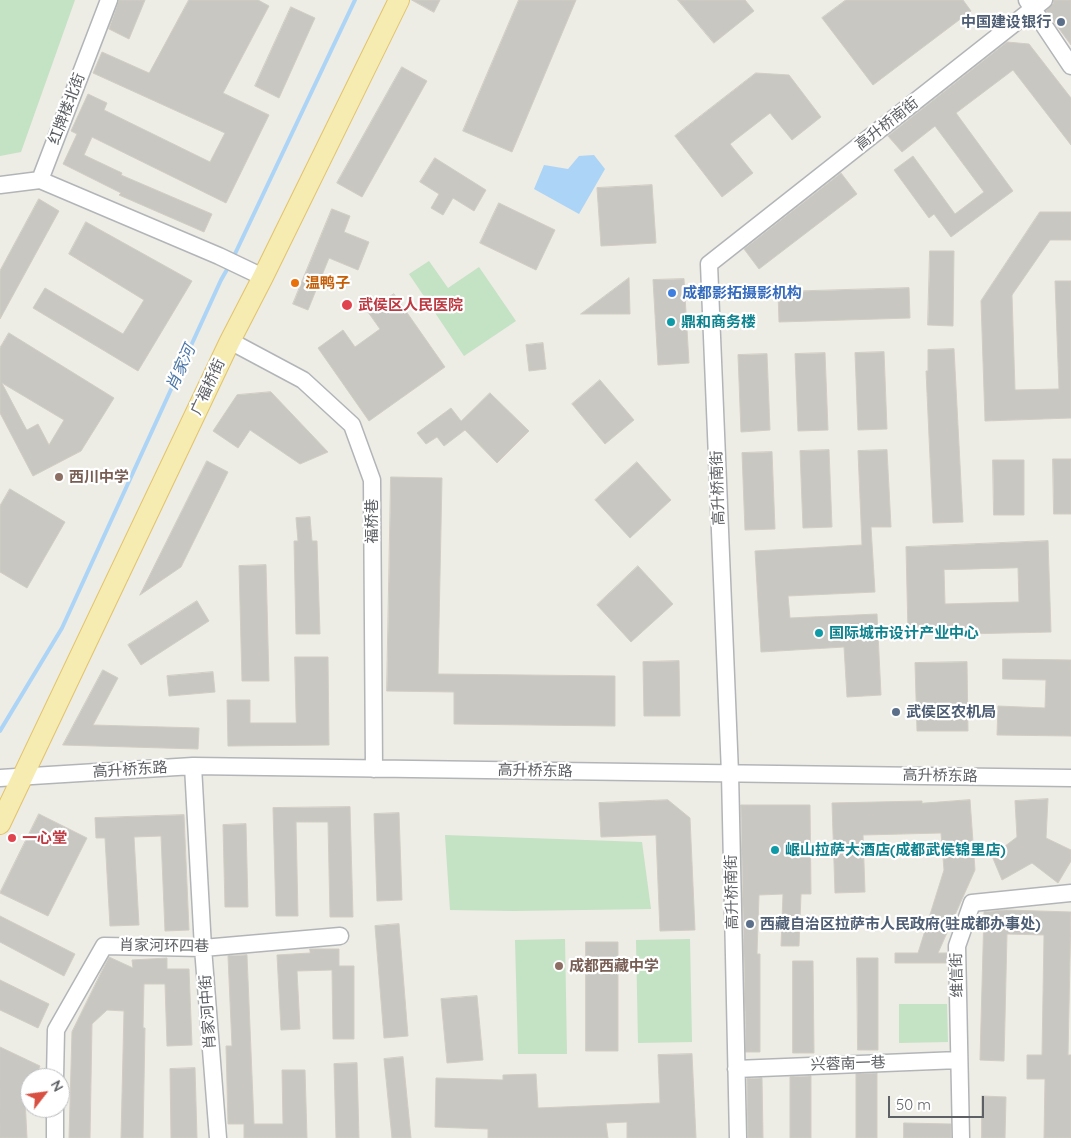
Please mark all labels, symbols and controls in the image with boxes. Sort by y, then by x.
place label: 中国建设银行 [961,13,1051,31]
marker: 中国建设银行 [1055,16,1067,28]
street label: 红牌楼北街 [45,71,89,147]
street label: 高升桥南街 [852,94,922,154]
place label: 温鸭子 [305,274,350,292]
marker: 温鸭子 [289,277,301,289]
place label: 成都影拓摄影机构 [682,284,802,302]
marker: 成都影拓摄影机构 [666,287,678,299]
place label: 武侯区人民医院 [358,296,463,314]
marker: 武侯区人民医院 [340,298,354,312]
place label: 鼎和商务楼 [681,313,756,331]
marker: 鼎和商务楼 [665,316,677,328]
water label: 肖家河 [162,342,200,394]
street label: 广福桥街 [187,356,229,418]
street label: 高升桥南街 [708,450,728,526]
place label: 西川中学 [69,468,129,486]
marker: 西川中学 [53,471,65,483]
street label: 福桥巷 [363,499,381,543]
place label: 国际城市设计产业中心 [829,624,979,642]
marker: 国际城市设计产业中心 [813,627,825,639]
place label: 武侯区农机局 [906,703,996,721]
marker: 武侯区农机局 [890,706,902,718]
street label: 高升桥东路 [92,758,168,782]
street label: 高升桥东路 [497,761,573,781]
street label: 高升桥东路 [902,766,978,786]
place label: 一心堂 [22,829,67,847]
marker: 一心堂 [6,832,18,844]
place label: 岷山拉萨大酒店(成都武侯锦里店) [785,841,1006,859]
marker: 岷山拉萨大酒店(成都武侯锦里店) [769,844,781,856]
street label: 高升桥南街 [722,854,742,930]
place label: 西藏自治区拉萨市人民政府(驻成都办事处) [760,915,1041,933]
marker: 西藏自治区拉萨市人民政府(驻成都办事处) [744,918,756,930]
street label: 肖家河环四巷 [119,936,209,956]
street label: 维信街 [948,952,966,998]
place label: 成都西藏中学 [569,957,659,975]
marker: 成都西藏中学 [553,960,565,972]
street label: 肖家河中街 [196,974,220,1050]
street label: 兴蓉南一巷 [810,1054,886,1074]
north arrow [20,1068,70,1118]
text: N [47,1077,67,1095]
scale bar [891,1086,987,1118]
text: 50 m [896,1095,931,1114]

